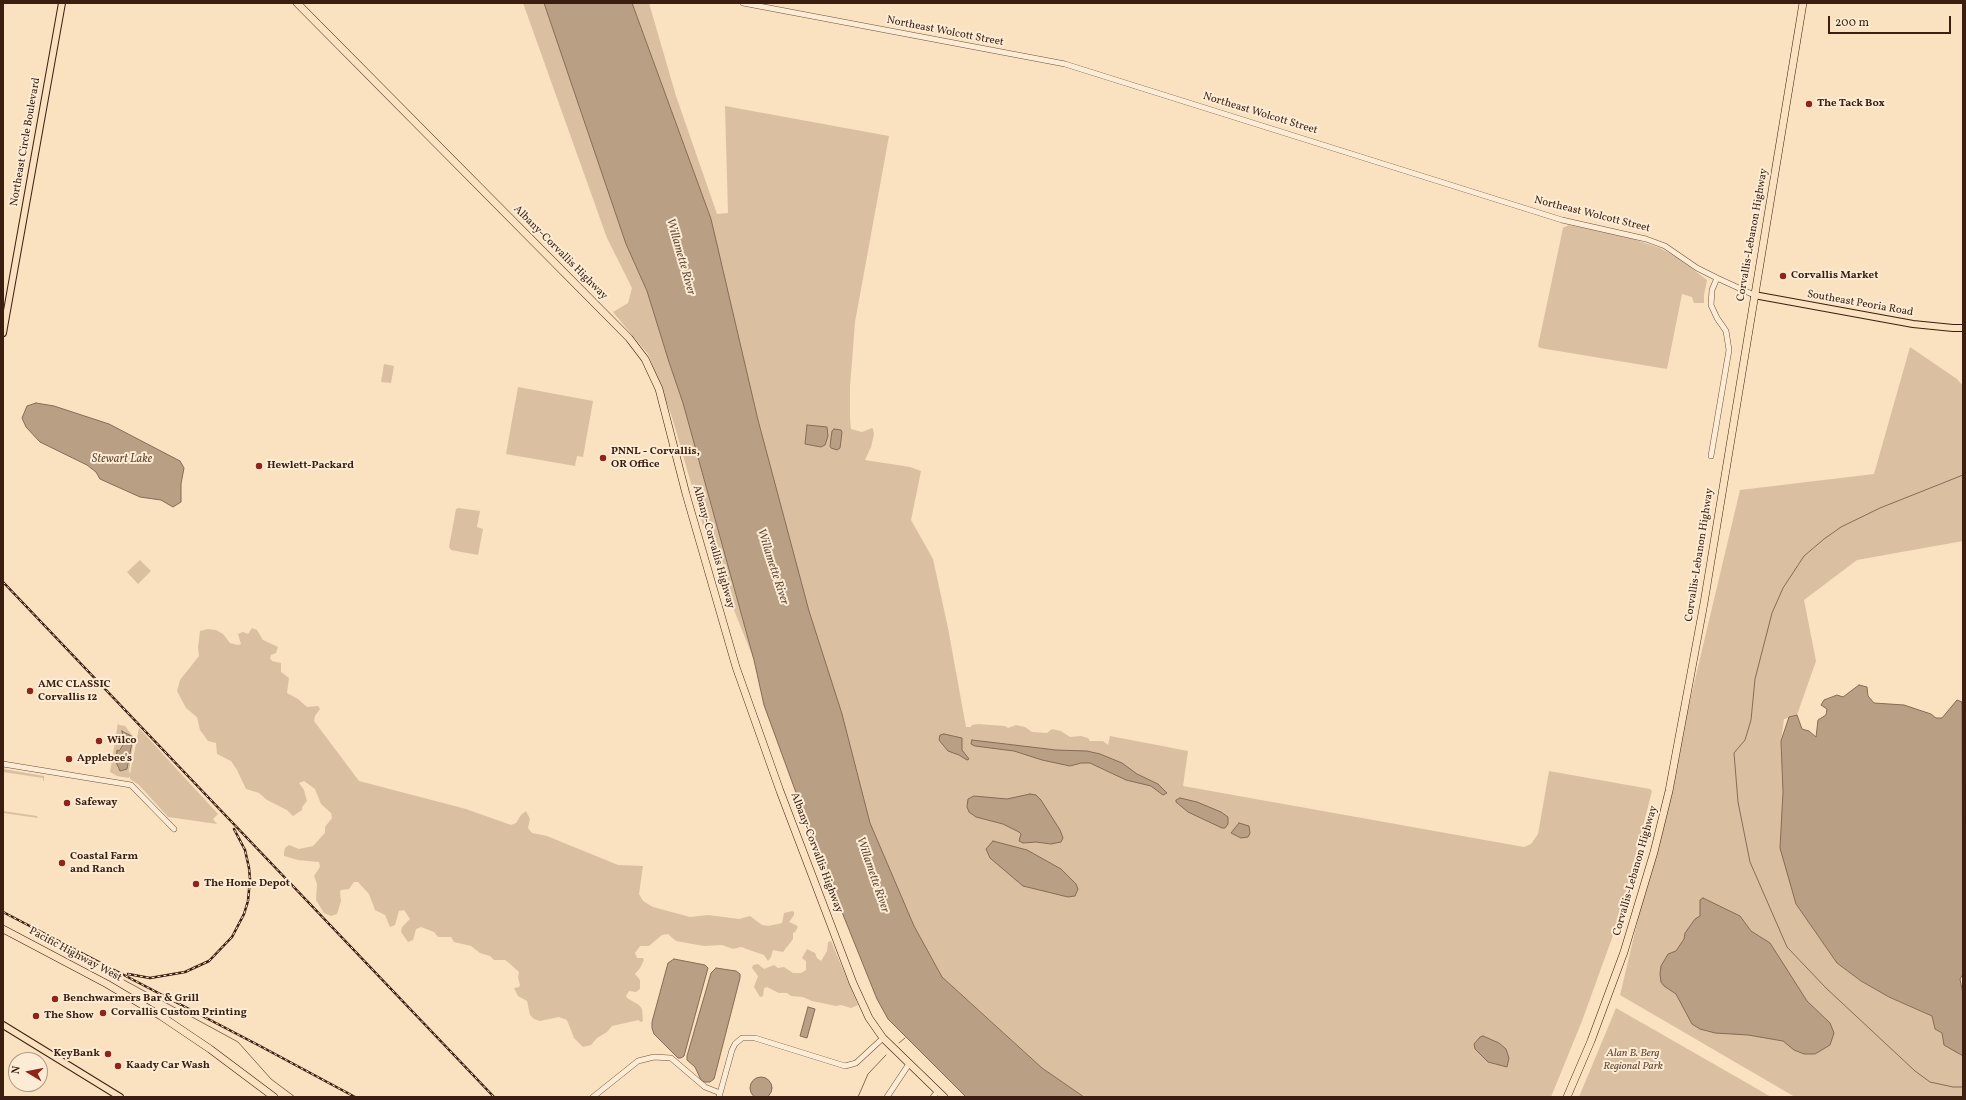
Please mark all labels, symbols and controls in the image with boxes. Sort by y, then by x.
scale bar [1830,8,1953,34]
street label: Northeast Wolcott Street [885,14,1005,50]
text: 200 m [1835,15,1869,31]
street label: Northeast Circle Boulevard [8,77,44,207]
street label: Northeast Wolcott Street [1201,90,1319,138]
place label: The Tack Box [1817,97,1885,111]
marker: The Tack Box [1804,99,1814,109]
street label: Corvallis-Lebanon Highway [1735,167,1771,303]
street label: Northeast Wolcott Street [1533,194,1651,236]
street label: Albany-Corvallis Highway [510,203,610,303]
water label: Willamette River [662,217,698,297]
place label: Corvallis Market [1791,269,1878,283]
marker: Corvallis Market [1778,271,1788,281]
street label: Southeast Peoria Road [1806,288,1914,320]
place label: PNNL - Corvallis, OR Office [611,445,700,471]
water label: Stewart Lake [92,453,152,467]
marker: PNNL - Corvallis, OR Office [598,453,608,463]
place label: Hewlett-Packard [267,459,354,473]
marker: Hewlett-Packard [254,461,264,471]
street label: Albany-Corvallis Highway [689,484,737,610]
street label: Corvallis-Lebanon Highway [1683,487,1717,623]
water label: Willamette River [753,527,791,607]
place label: AMC CLASSIC Corvallis 12 [38,678,111,704]
marker: AMC CLASSIC Corvallis 12 [25,686,35,696]
place label: Wilco [107,734,137,748]
marker: Wilco [94,736,104,746]
place label: Applebee's [77,752,132,766]
marker: Applebee's [64,754,74,764]
street label: Albany-Corvallis Highway [787,791,845,915]
place label: Safeway [75,796,117,810]
marker: Safeway [62,798,72,808]
street label: Corvallis-Lebanon Highway [1611,804,1661,938]
water label: Willamette River [852,835,892,915]
place label: Coastal Farm and Ranch [70,850,138,876]
marker: Coastal Farm and Ranch [57,858,67,868]
place label: The Home Depot [204,877,290,891]
marker: The Home Depot [191,879,201,889]
street label: Pacific Highway West [26,925,124,985]
place label: Benchwarmers Bar & Grill [63,992,199,1006]
marker: Benchwarmers Bar & Grill [50,994,60,1004]
place label: Corvallis Custom Printing [111,1006,247,1020]
marker: Corvallis Custom Printing [98,1008,108,1018]
place label: The Show [44,1009,94,1023]
marker: The Show [31,1011,41,1021]
place label: KeyBank [53,1047,100,1061]
park label: Alan B. Berg Regional Park [1603,1047,1663,1073]
marker: KeyBank [103,1049,113,1059]
north arrow [8,1052,48,1092]
place label: Kaady Car Wash [126,1059,210,1073]
marker: Kaady Car Wash [113,1061,123,1071]
text: N [9,1065,25,1075]

